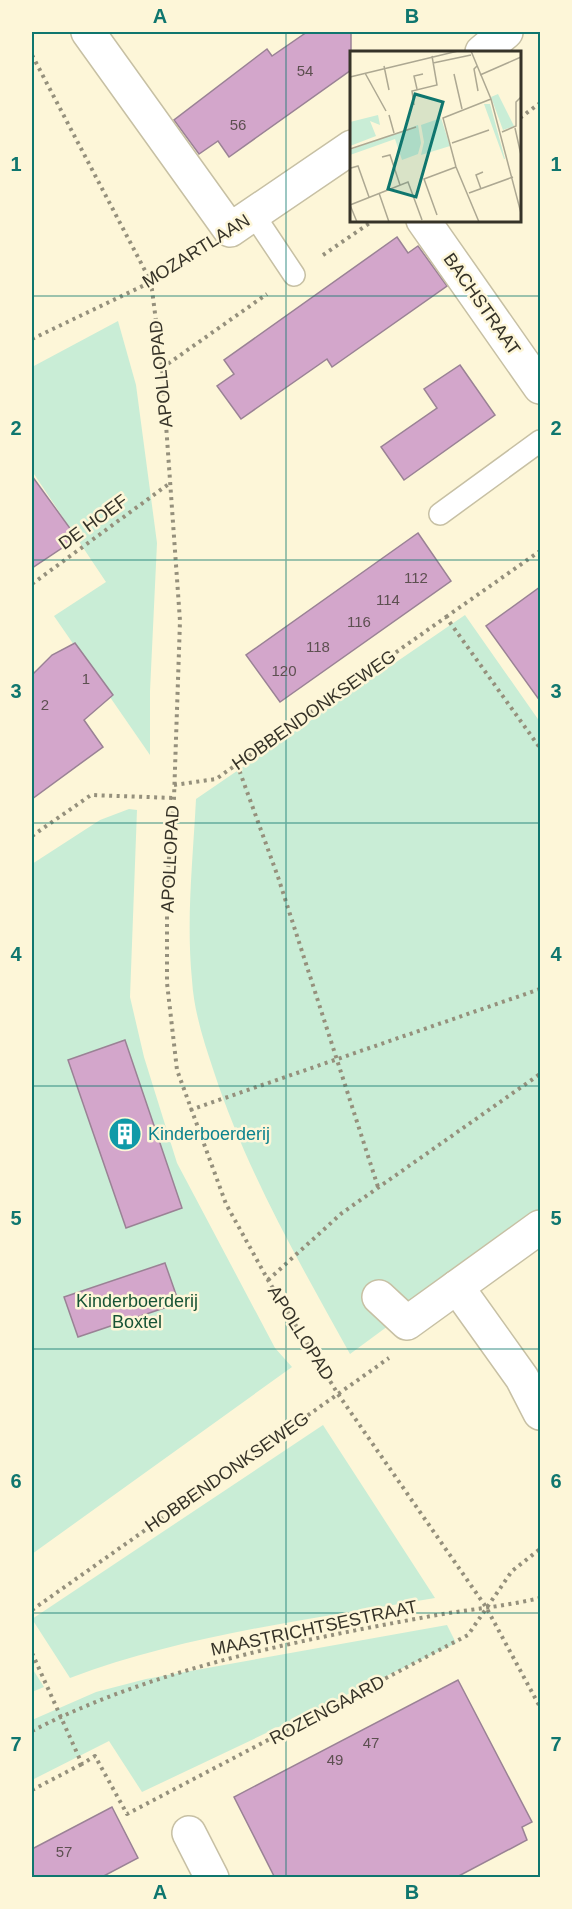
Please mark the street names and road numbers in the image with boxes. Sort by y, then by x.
street label: MOZARTLAAN [139,210,253,292]
street label: BACHSTRAAT [439,249,525,359]
street label: APOLLOPAD [145,319,177,429]
street label: DE HOEF [55,490,131,554]
street label: HOBBENDONKSEWEG [228,646,400,774]
street label: APOLLOPAD [157,805,183,913]
street label: APOLLOPAD [264,1282,338,1384]
street label: HOBBENDONKSEWEG [141,1408,313,1536]
street label: MAASTRICHTSESTRAAT [209,1596,419,1660]
street label: ROZENGAARD [266,1671,388,1749]

